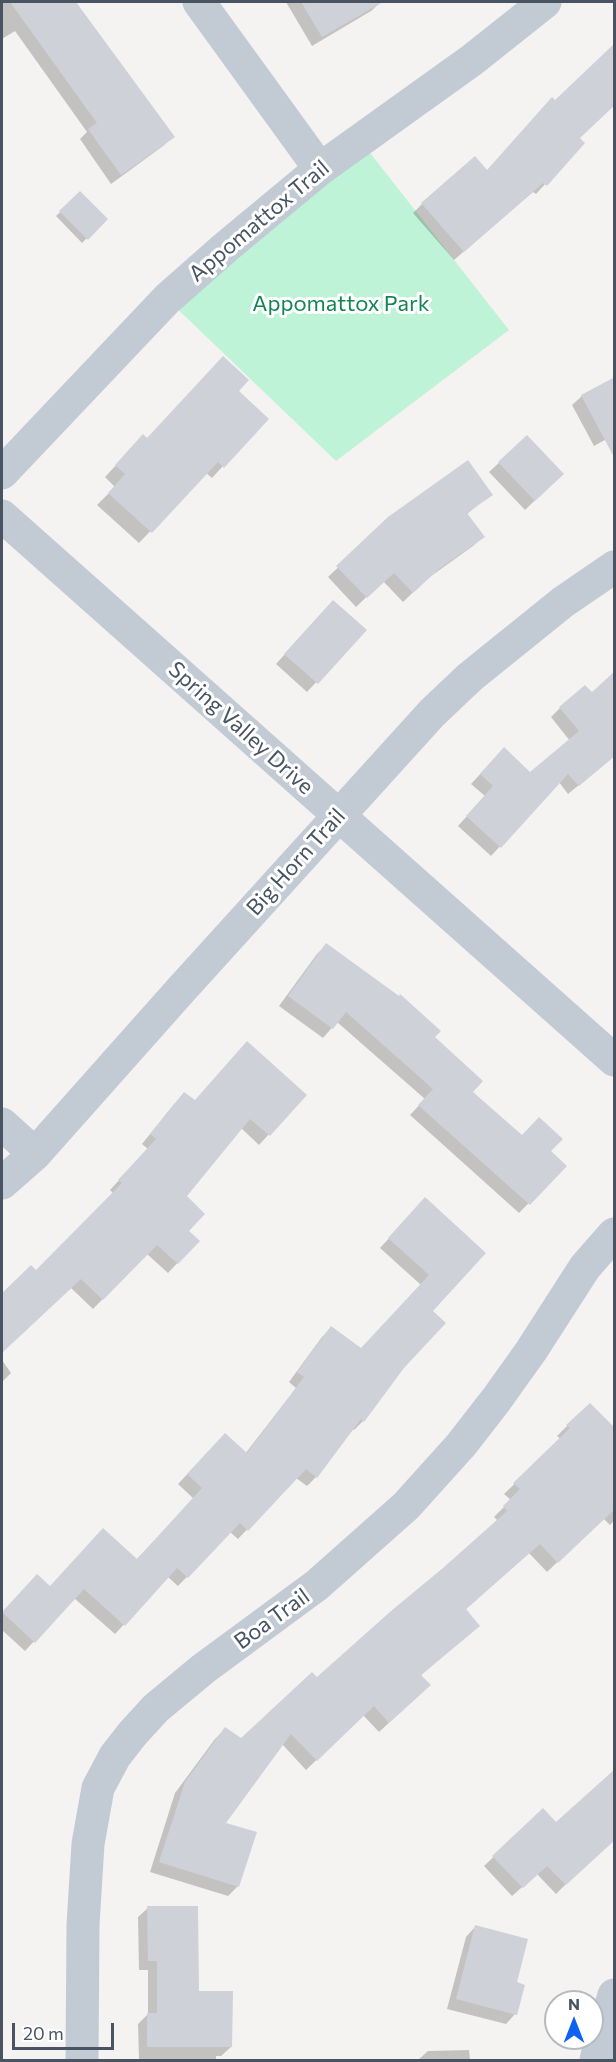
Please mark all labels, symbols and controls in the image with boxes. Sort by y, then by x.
street label: Appomattox Trail [183,155,335,287]
park label: Appomattox Park [252,291,430,317]
street label: Spring Valley Drive [163,656,319,800]
street label: Big Horn Trail [241,803,351,921]
street label: Boa Trail [229,1583,315,1655]
north arrow [544,1990,604,2050]
text: N [568,1994,580,2013]
scale bar [15,2011,117,2049]
text: 20 m [23,2022,64,2044]

